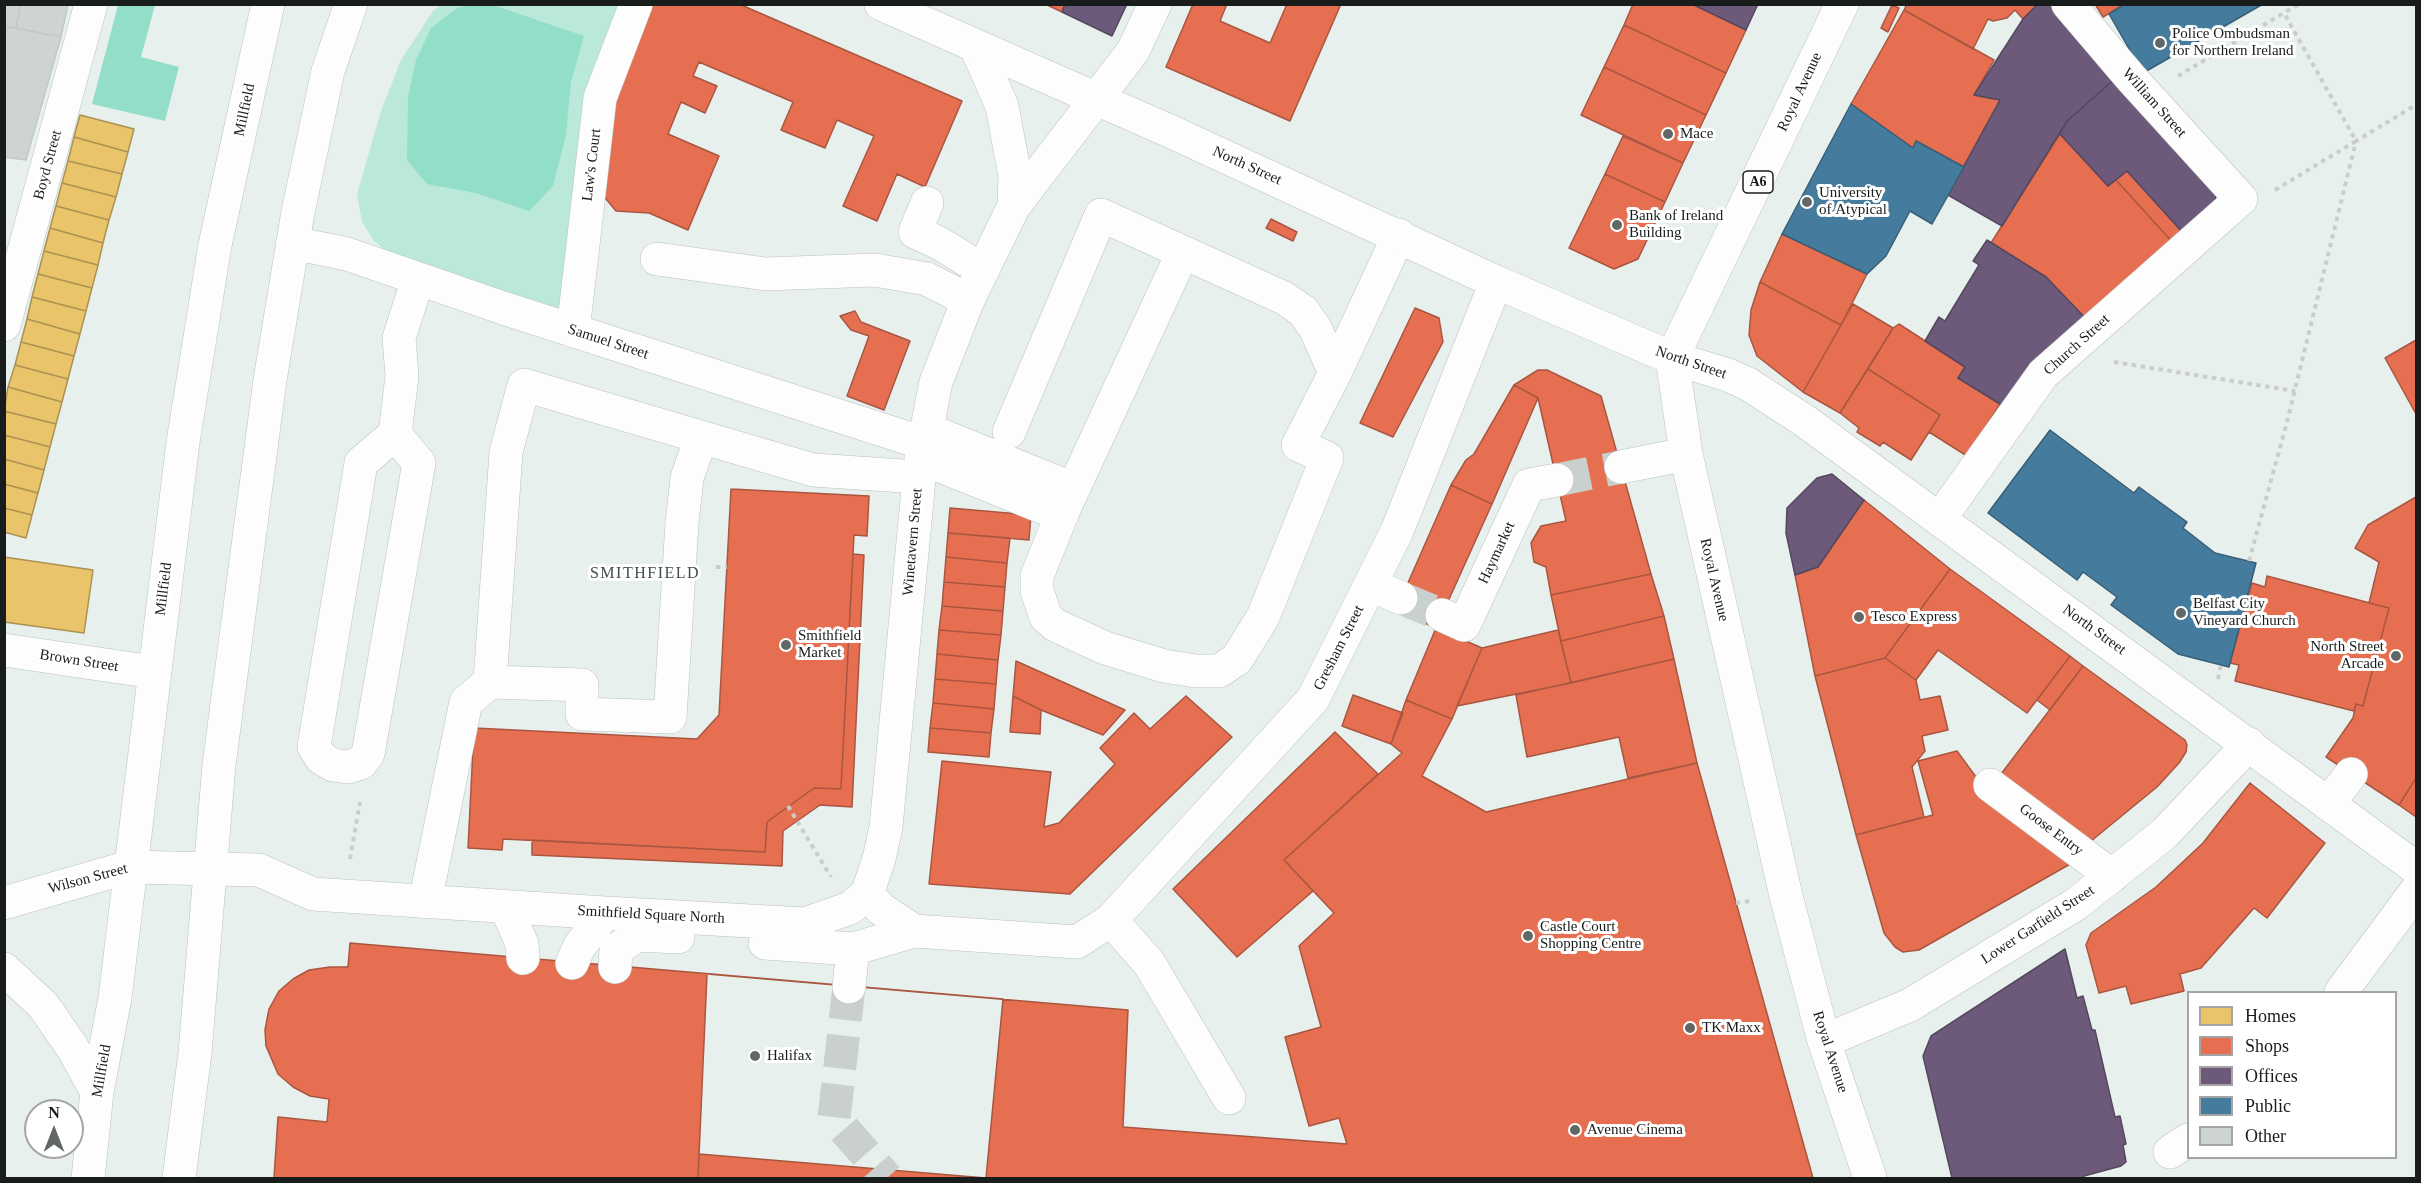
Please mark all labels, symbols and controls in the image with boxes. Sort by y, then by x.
place label: Police Ombudsman for Northern Ireland [2172,25,2294,60]
marker: Police Ombudsman for Northern Ireland [2153,36,2167,50]
street label: Royal Avenue [1774,50,1826,134]
street label: William Street [2118,65,2190,141]
street label: Millfield [231,82,259,138]
place label: Mace [1680,125,1713,143]
marker: Mace [1661,127,1675,141]
street label: Boyd Street [30,128,66,202]
street label: Law's Court [579,128,605,202]
street label: North Street [1210,143,1284,189]
road number: A6 [1743,171,1773,193]
place label: University of Atypical [1819,184,1887,219]
marker: University of Atypical [1800,195,1814,209]
place label: Bank of Ireland Building [1629,207,1723,242]
marker: Bank of Ireland Building [1610,218,1624,232]
street label: Church Street [2040,311,2114,379]
street label: Samuel Street [565,321,651,363]
street label: North Street [1653,342,1729,384]
street label: Winetavern Street [899,487,927,597]
street label: Haymarket [1475,519,1519,587]
street label: Royal Avenue [1696,537,1732,623]
street label: Millfield [152,561,176,617]
district label: SMITHFIELD [590,564,700,584]
place label: Belfast City Vineyard Church [2193,595,2296,630]
street label: North Street [2059,601,2129,659]
street label: Gresham Street [1310,603,1368,693]
marker: Belfast City Vineyard Church [2174,606,2188,620]
place label: Tesco Express [1871,608,1957,626]
marker: Tesco Express [1852,610,1866,624]
place label: Smithfield Market [798,627,861,662]
marker: Smithfield Market [779,638,793,652]
place label: North Street Arcade [2310,638,2384,673]
street label: Brown Street [38,646,120,676]
marker: North Street Arcade [2389,649,2403,663]
street label: Goose Entry [2015,800,2087,860]
street label: Wilson Street [46,860,130,898]
street label: Lower Garfield Street [1978,882,2098,968]
street label: Smithfield Square North [577,902,725,928]
place label: Castle Court Shopping Centre [1540,918,1641,953]
marker: Castle Court Shopping Centre [1521,929,1535,943]
legend [2187,991,2397,1159]
text: Homes [2245,1006,2296,1026]
street label: Royal Avenue [1808,1009,1852,1095]
place label: TK Maxx [1702,1019,1761,1037]
marker: TK Maxx [1683,1021,1697,1035]
text: Shops [2245,1036,2289,1056]
street label: Millfield [89,1043,115,1099]
place label: Halifax [767,1047,812,1065]
marker: Halifax [748,1049,762,1063]
text: Offices [2245,1066,2298,1086]
text: Public [2245,1096,2291,1116]
north arrow [24,1099,84,1159]
text: N [48,1104,60,1121]
place label: Avenue Cinema [1587,1121,1683,1139]
marker: Avenue Cinema [1568,1123,1582,1137]
text: Other [2245,1126,2286,1146]

